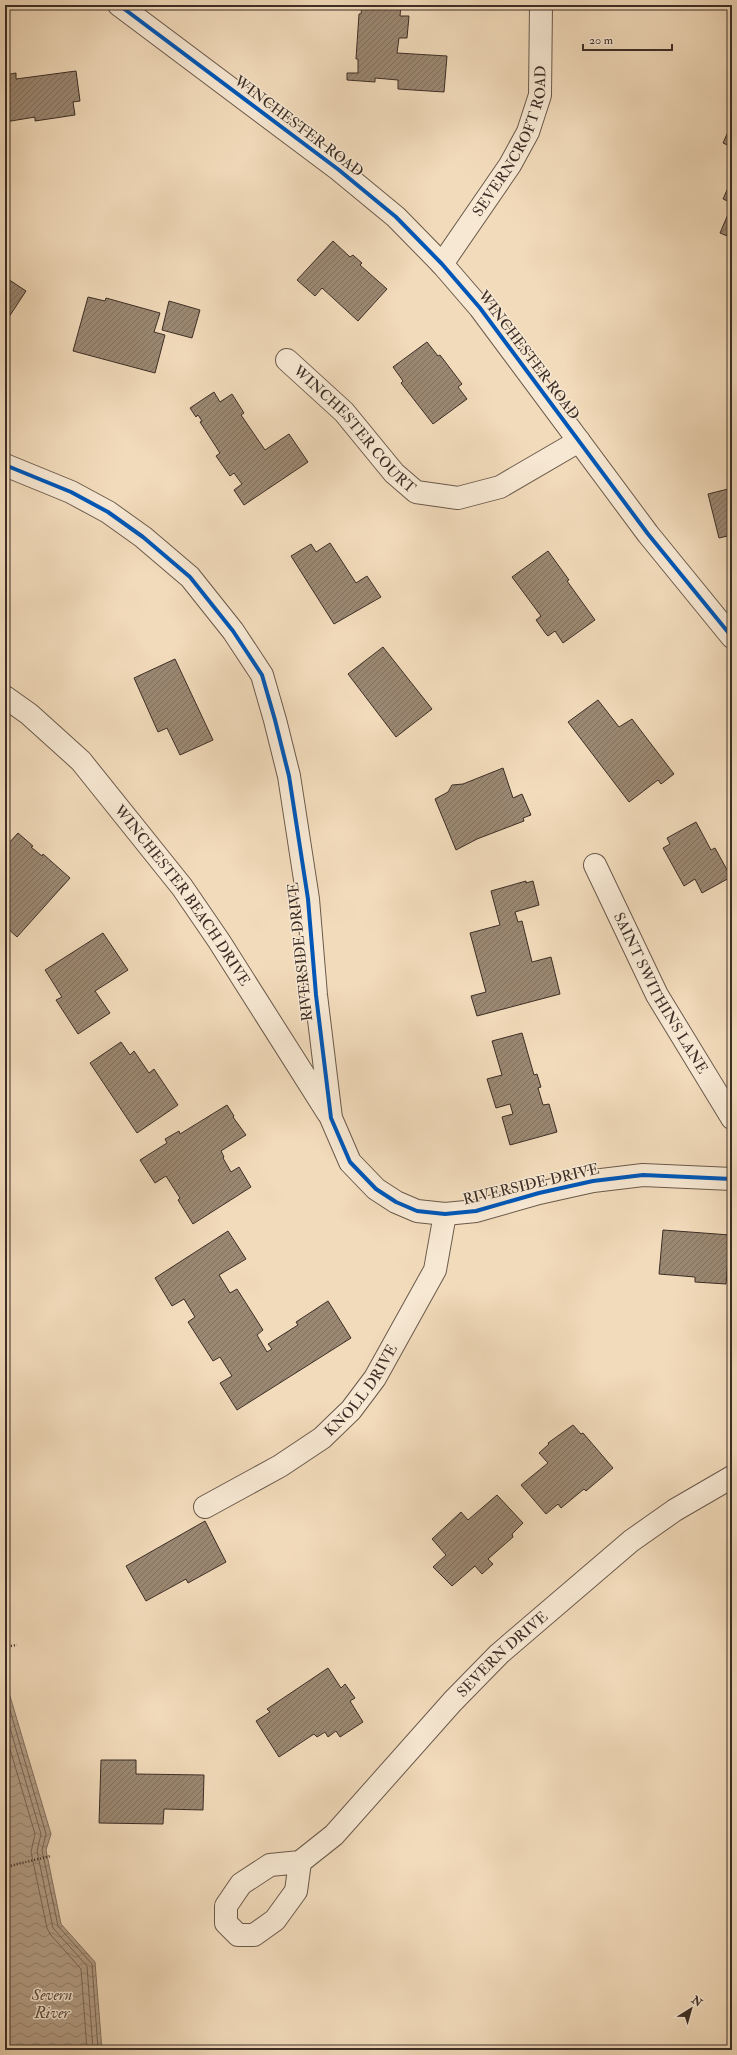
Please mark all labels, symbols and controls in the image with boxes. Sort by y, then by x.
scale bar [583,26,672,52]
text: 20 m [589,33,614,48]
street label: SEVERNCROFT ROAD [469,65,550,220]
street label: WINCHESTER ROAD [229,71,367,181]
street label: WINCHESTER ROAD [473,286,583,424]
street label: WINCHESTER COURT [288,361,420,498]
street label: WINCHESTER BEACH DRIVE [109,800,254,990]
street label: RIVERSIDE DRIVE [284,881,317,1022]
street label: SAINT SWITHINS LANE [609,909,712,1078]
street label: RIVERSIDE DRIVE [461,1159,601,1209]
street label: KNOLL DRIVE [320,1341,402,1441]
street label: SEVERN DRIVE [453,1607,552,1702]
water label: Severn River [31,1985,72,2023]
north arrow [671,1989,711,2029]
text: N [688,1993,705,2010]

